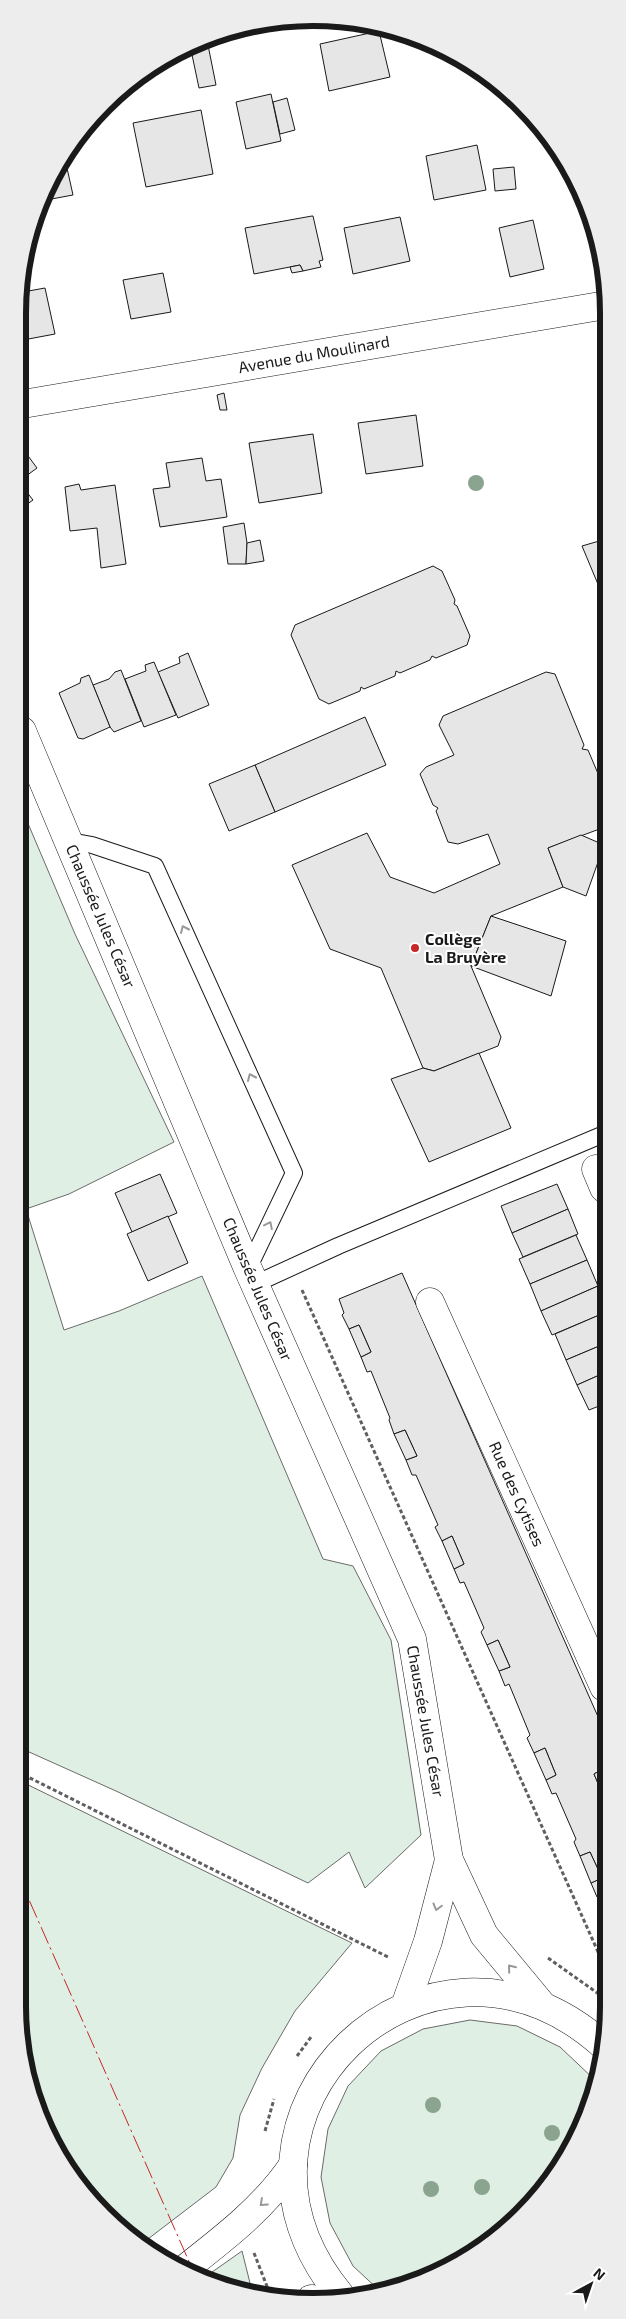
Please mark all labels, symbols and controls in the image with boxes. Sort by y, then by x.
street label: Avenue du Moulinard [237,331,391,376]
street label: Chaussée Jules César [63,841,140,991]
one-way arrow [180,925,191,934]
place label: Collège La Bruyère [425,929,506,967]
marker: Collège La Bruyère [409,942,421,954]
one-way arrow [247,1073,258,1082]
street label: Chaussée Jules César [220,1214,297,1364]
one-way arrow [263,1221,274,1230]
street label: Rue des Cytises [486,1438,549,1549]
street label: Chaussée Jules César [404,1644,449,1799]
one-way arrow [432,1903,443,1912]
one-way arrow [508,1965,516,1974]
one-way arrow [260,2197,269,2206]
north arrow [566,2259,616,2309]
text: N [590,2264,609,2283]

